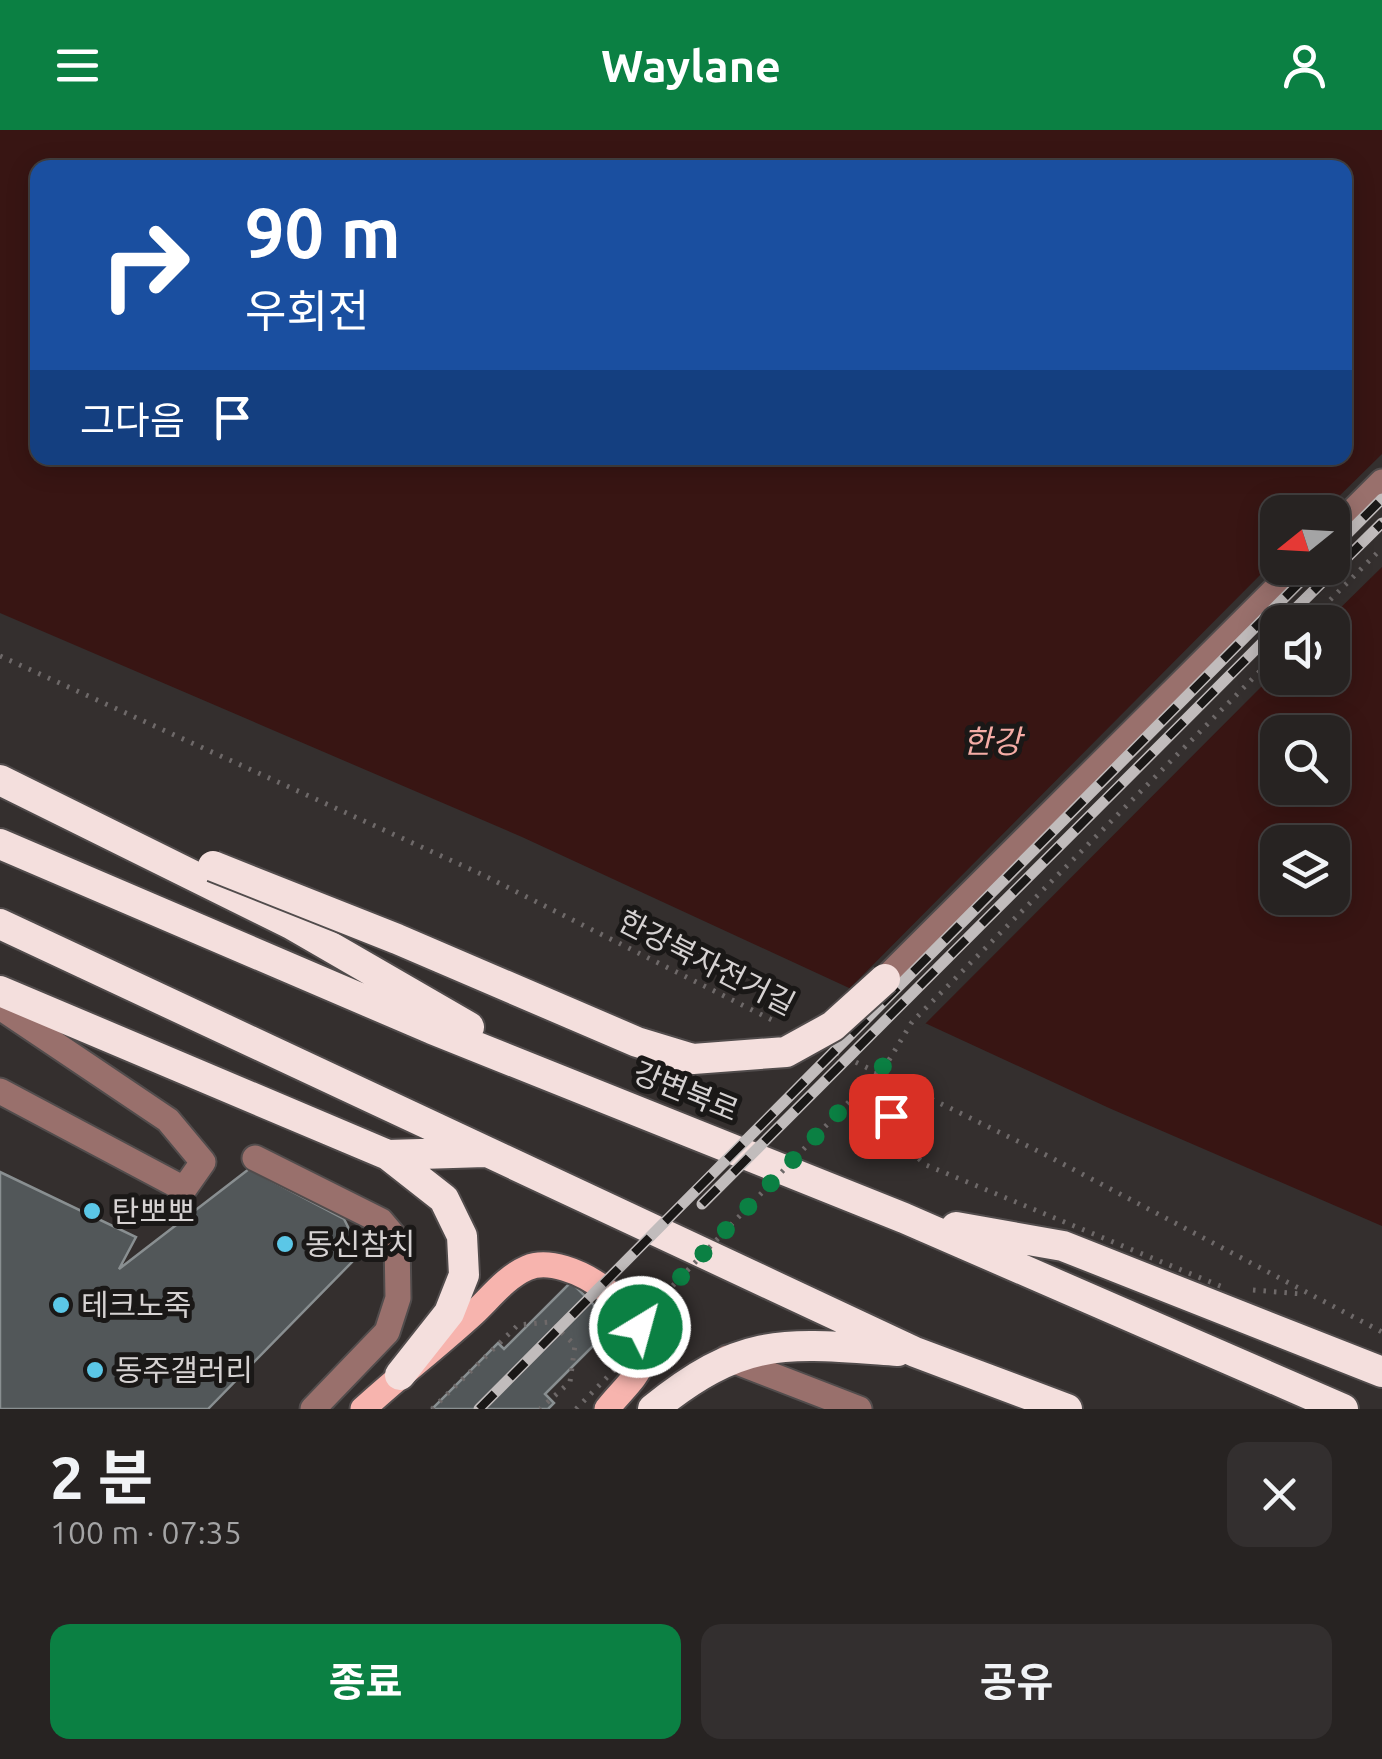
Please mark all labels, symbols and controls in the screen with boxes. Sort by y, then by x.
icon: menu [50,38,105,93]
icon: person [1277,38,1332,93]
text: Waylane [601,40,781,91]
text: 90 m [245,193,401,271]
icon: right [80,200,210,330]
text: 우회전 [245,285,369,336]
icon: arrive [205,390,260,445]
text: 그다음 [80,399,185,441]
north arrow [1260,495,1350,585]
map controls [1260,495,1350,915]
button: sound [1260,605,1350,695]
button: search [1260,715,1350,805]
water label: 한강 [963,723,1026,759]
button: layers [1260,825,1350,915]
street label: 한강북자전거길 [613,903,801,1021]
street label: 강변북로 [628,1055,744,1127]
pin [849,1074,934,1159]
icon: arrive [864,1089,919,1144]
place label: 탄뽀뽀 [112,1194,195,1228]
marker: 탄뽀뽀 [81,1200,103,1222]
place label: 동신참치 [305,1227,415,1261]
marker: 동신참치 [274,1233,296,1255]
position arrow [588,1275,692,1379]
place label: 테크노죽 [81,1288,191,1322]
marker: 테크노죽 [50,1294,72,1316]
place label: 동주갤러리 [115,1353,253,1387]
marker: 동주갤러리 [84,1359,106,1381]
button: close [1227,1442,1332,1547]
text: 2 분 [50,1443,153,1510]
text: 100 m · 07:35 [50,1514,242,1550]
button: 종료 [50,1624,681,1739]
button: 공유 [701,1624,1332,1739]

